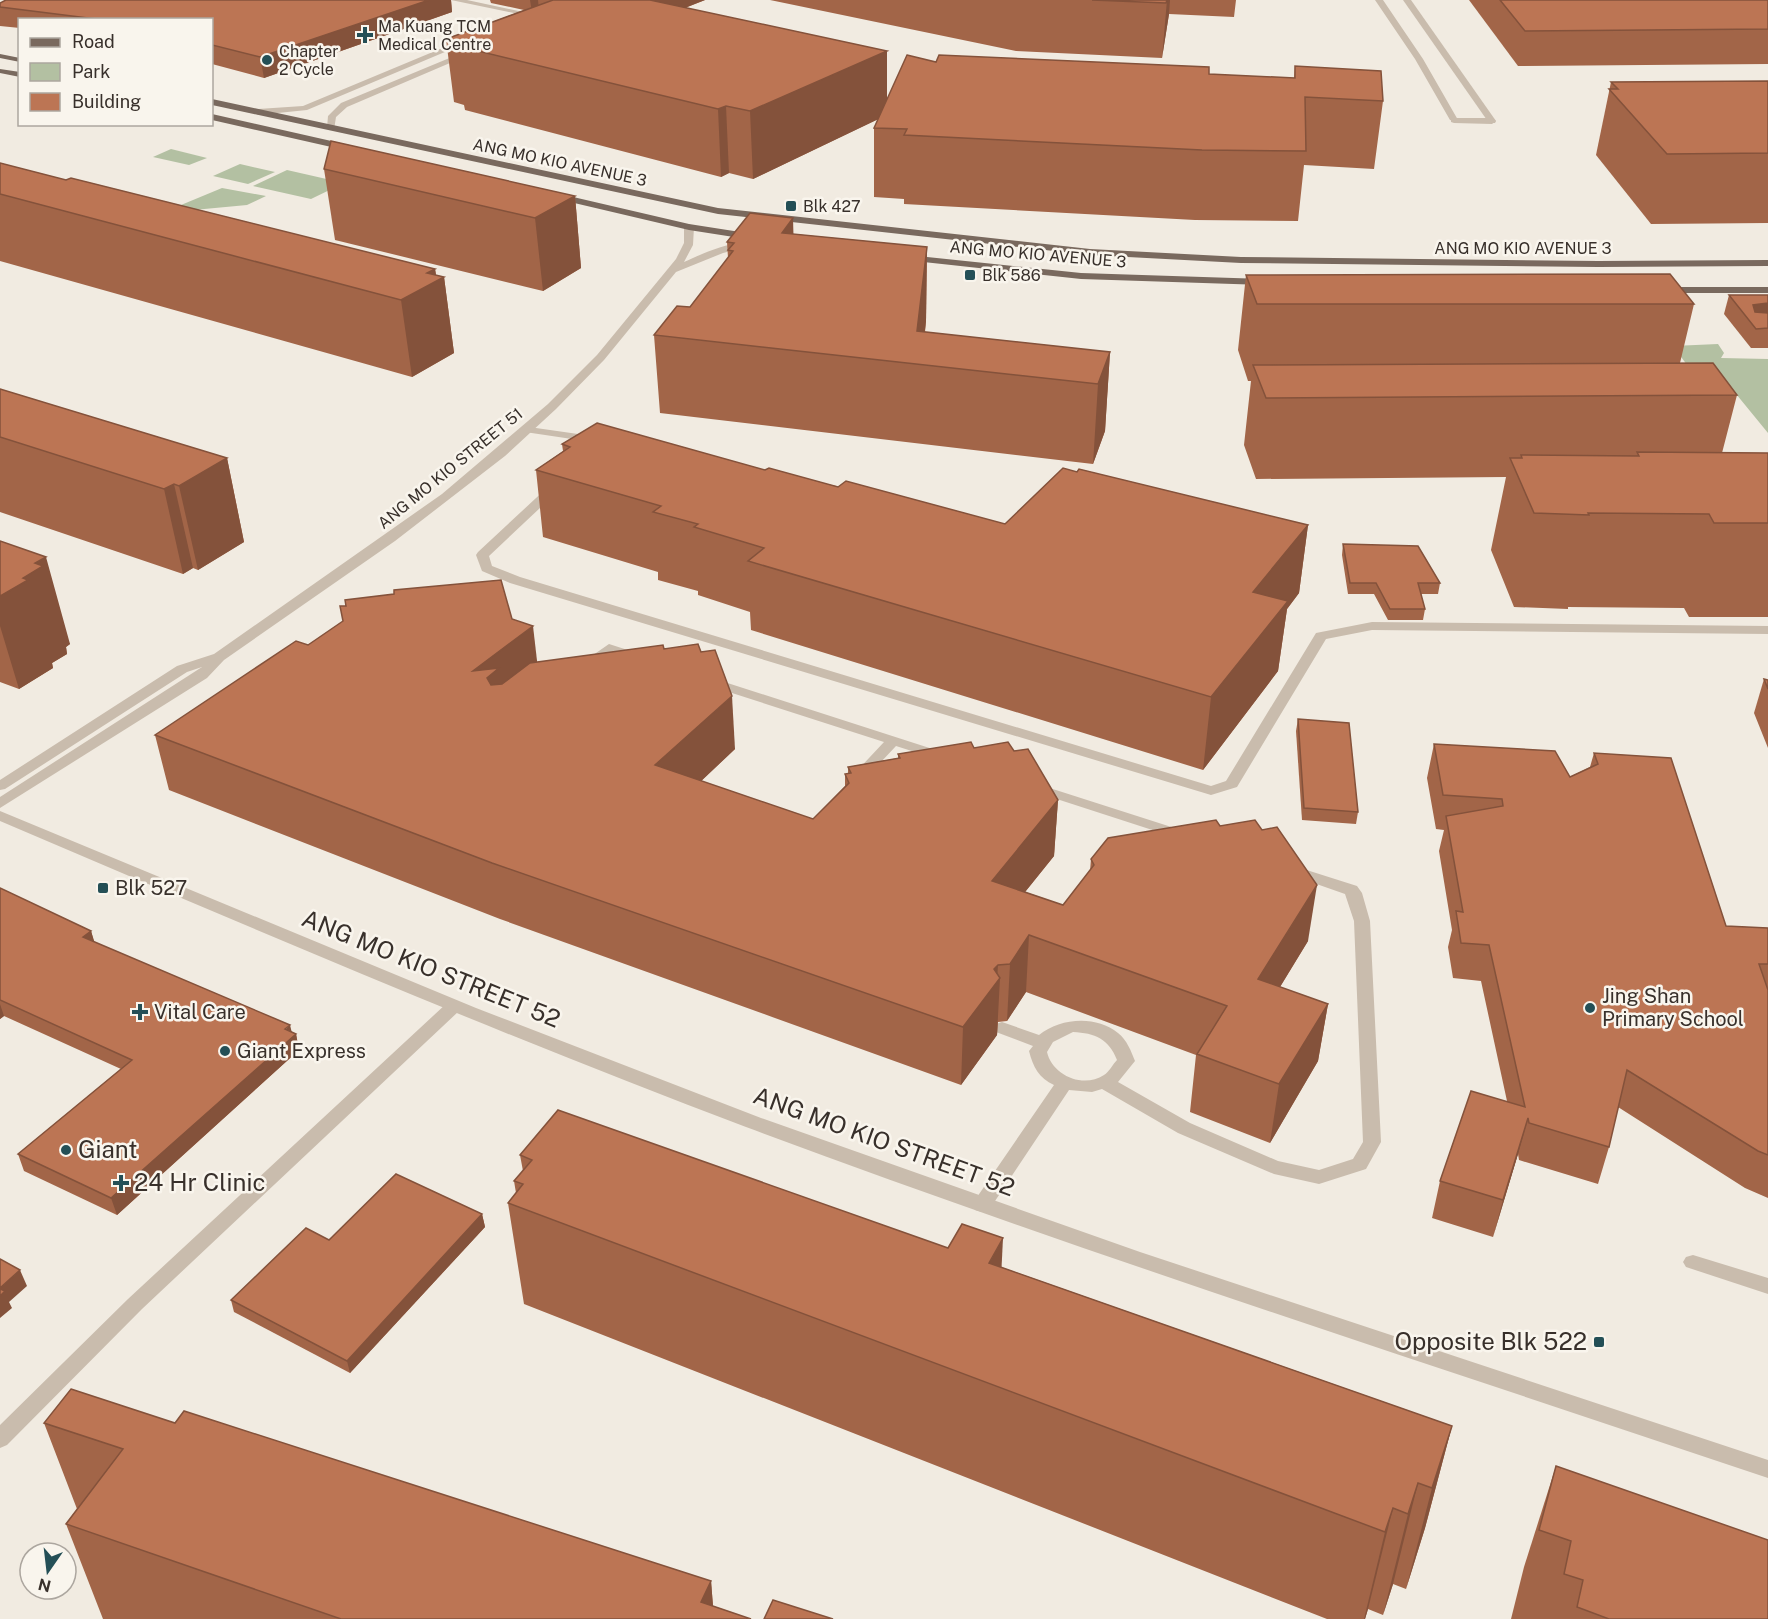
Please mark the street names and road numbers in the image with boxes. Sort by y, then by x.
street label: ANG MO KIO AVENUE 3 [471,135,649,190]
street label: ANG MO KIO AVENUE 3 [949,237,1127,272]
street label: ANG MO KIO AVENUE 3 [1434,239,1612,258]
street label: ANG MO KIO STREET 51 [374,404,527,533]
street label: ANG MO KIO STREET 52 [298,903,565,1033]
street label: ANG MO KIO STREET 52 [750,1081,1019,1201]

